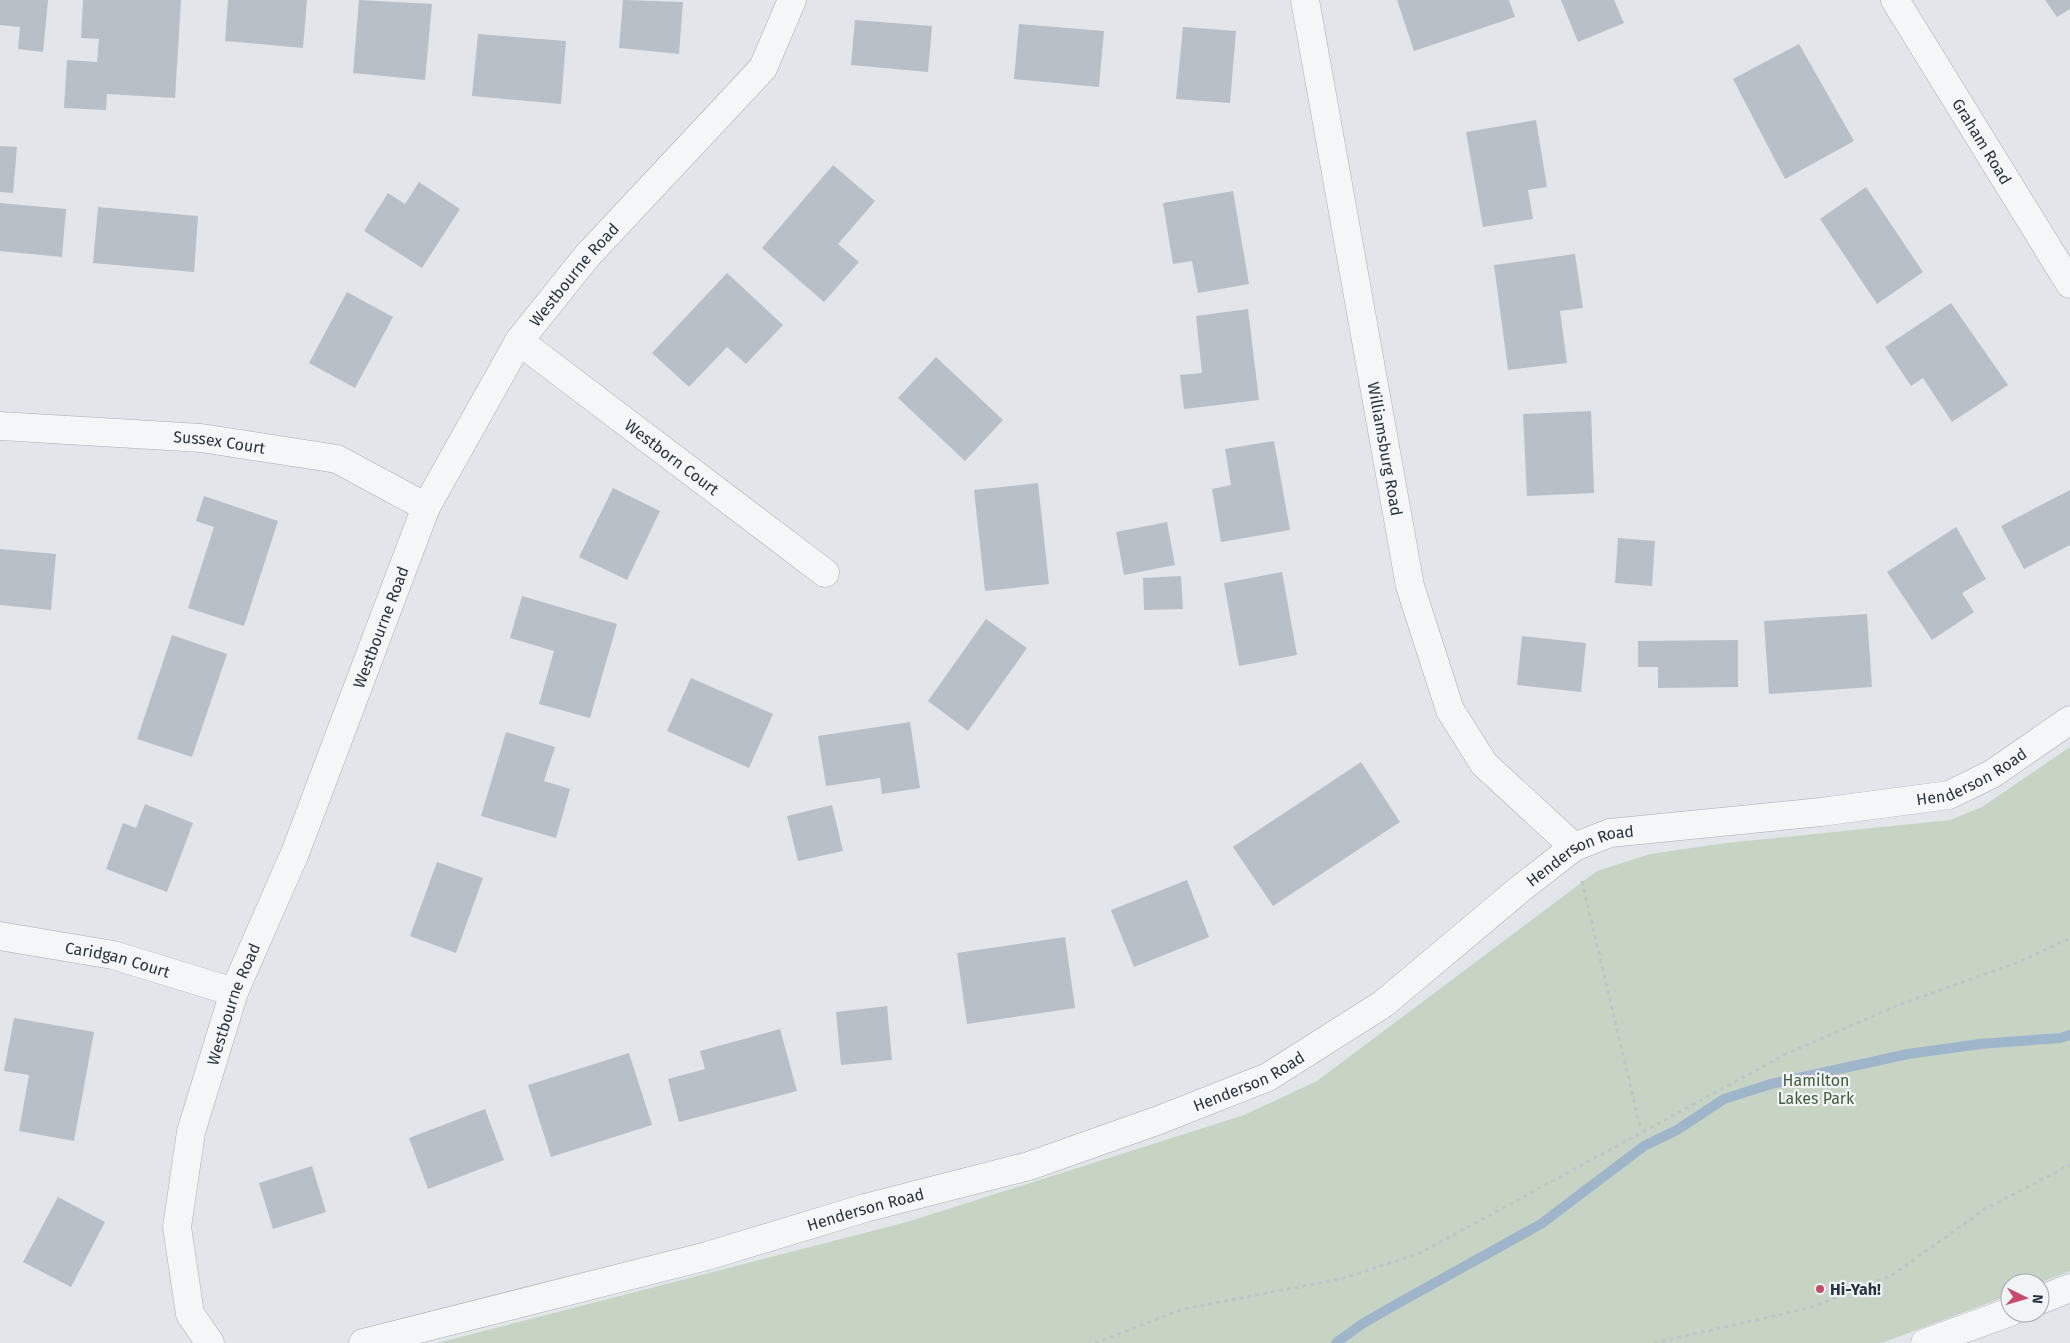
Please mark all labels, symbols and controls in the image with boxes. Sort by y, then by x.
street label: Graham Road [1948,95,2016,188]
street label: Westbourne Road [525,219,623,330]
street label: Williamsburg Road [1364,380,1407,517]
street label: Westborn Court [621,415,723,499]
street label: Sussex Court [173,427,267,457]
street label: Westbourne Road [349,564,412,691]
street label: Henderson Road [1915,743,2030,809]
street label: Henderson Road [1522,821,1635,890]
street label: Caridgan Court [64,938,173,981]
street label: Westbourne Road [203,940,264,1067]
street label: Henderson Road [1190,1047,1308,1115]
park label: Hamilton Lakes Park [1778,1071,1855,1108]
street label: Henderson Road [805,1184,926,1235]
north arrow [2000,1273,2050,1323]
place label: Hi-Yah! [1830,1280,1881,1299]
marker: Hi-Yah! [1814,1283,1826,1295]
text: N [2029,1294,2046,1304]

